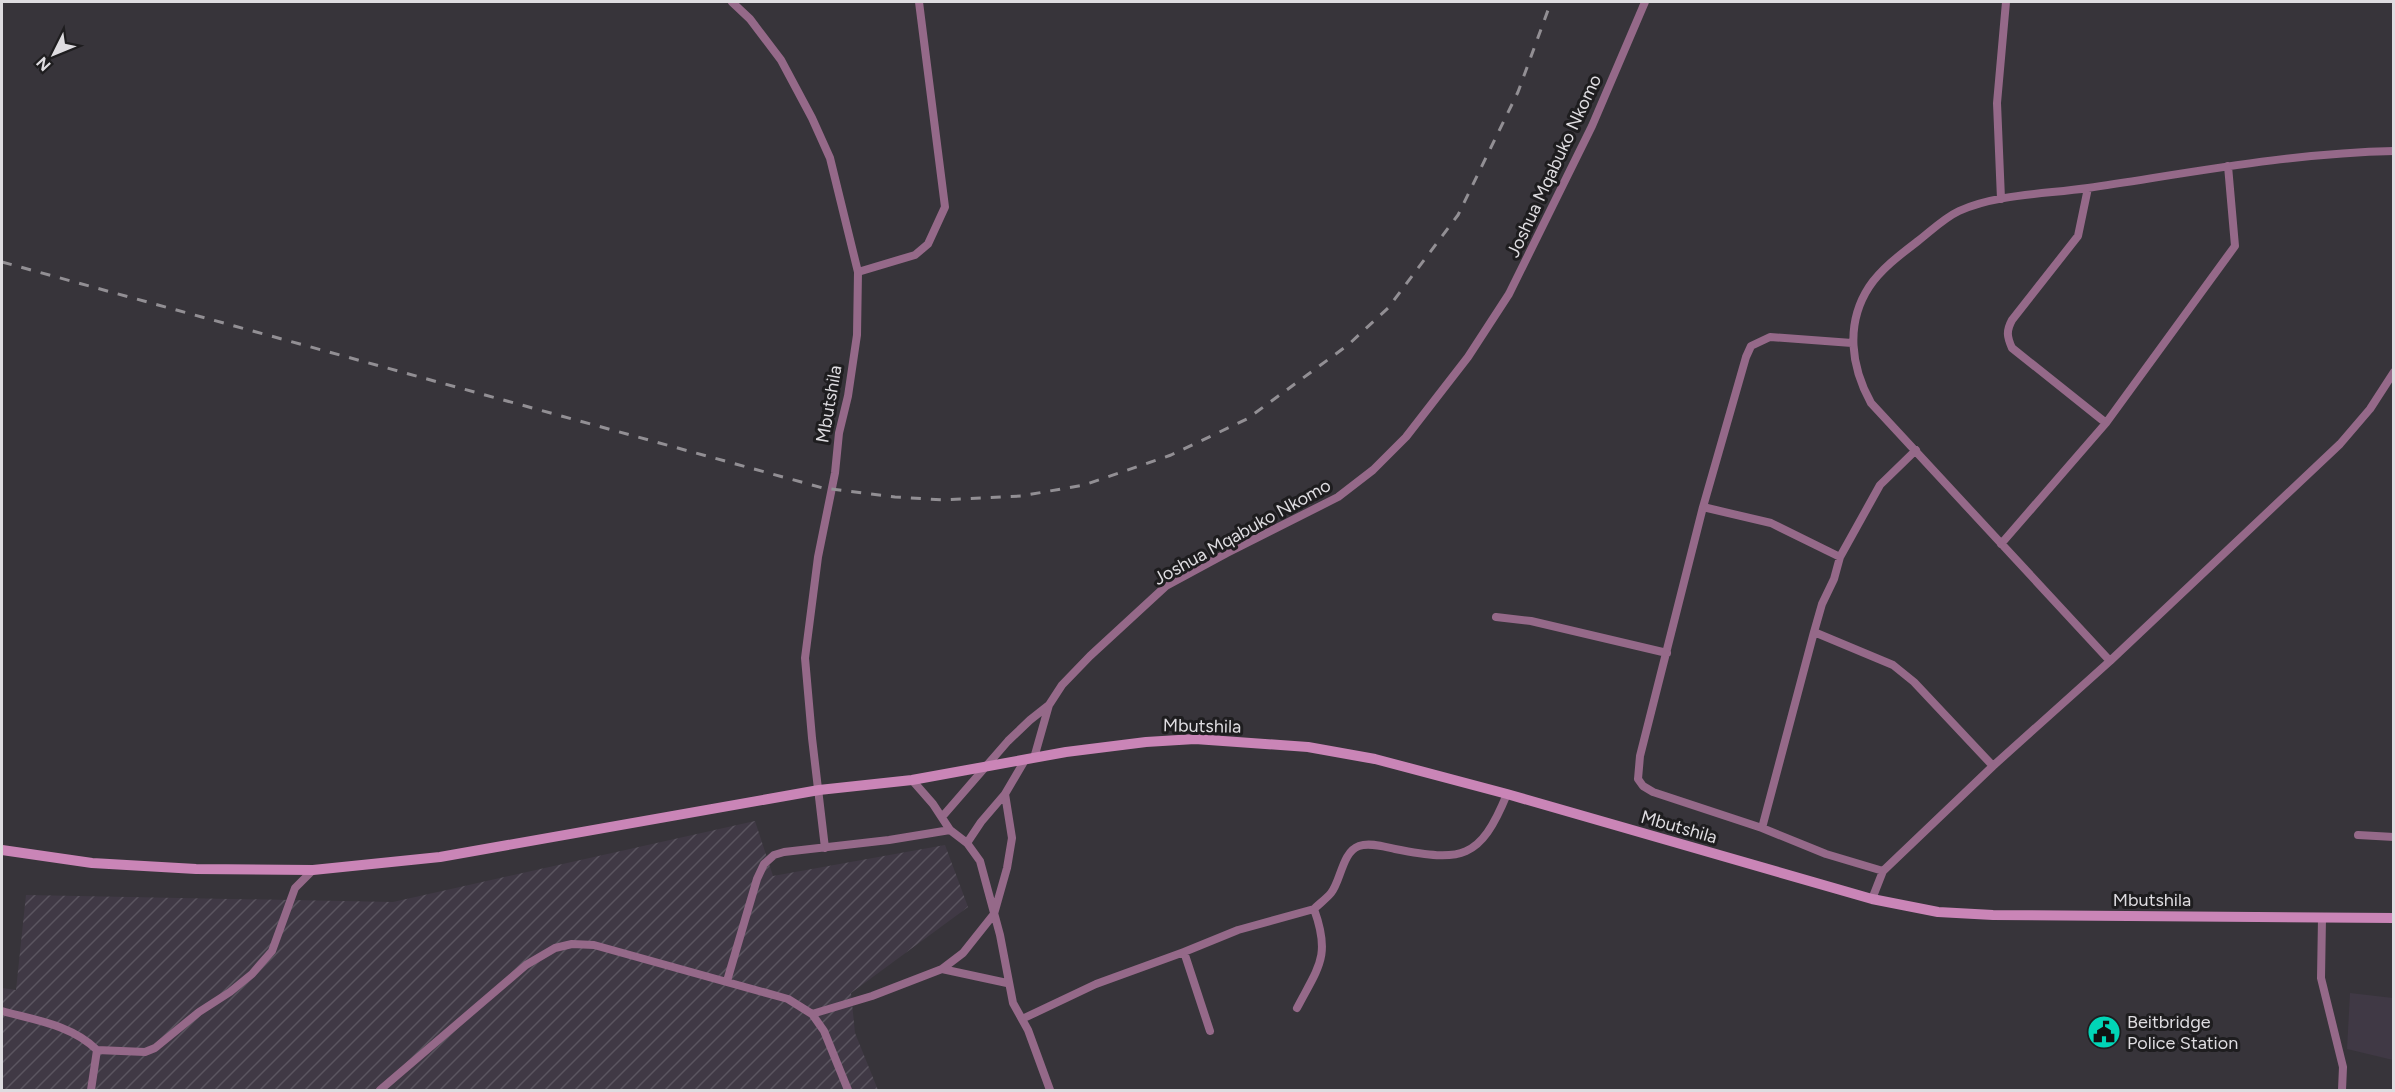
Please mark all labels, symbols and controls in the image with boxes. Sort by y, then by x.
north arrow [24,24,84,84]
text: N [32,53,55,75]
street label: Joshua Mqabuko Nkomo [1502,71,1606,261]
street label: Mbutshila [811,363,847,445]
street label: Joshua Mqabuko Nkomo [1150,474,1334,590]
street label: Mbutshila [1163,714,1241,738]
street label: Mbutshila [1638,806,1720,848]
street label: Mbutshila [2113,889,2191,911]
place label: Beitbridge Police Station [2127,1011,2238,1054]
public building icon: Beitbridge Police Station [2086,1014,2122,1050]

